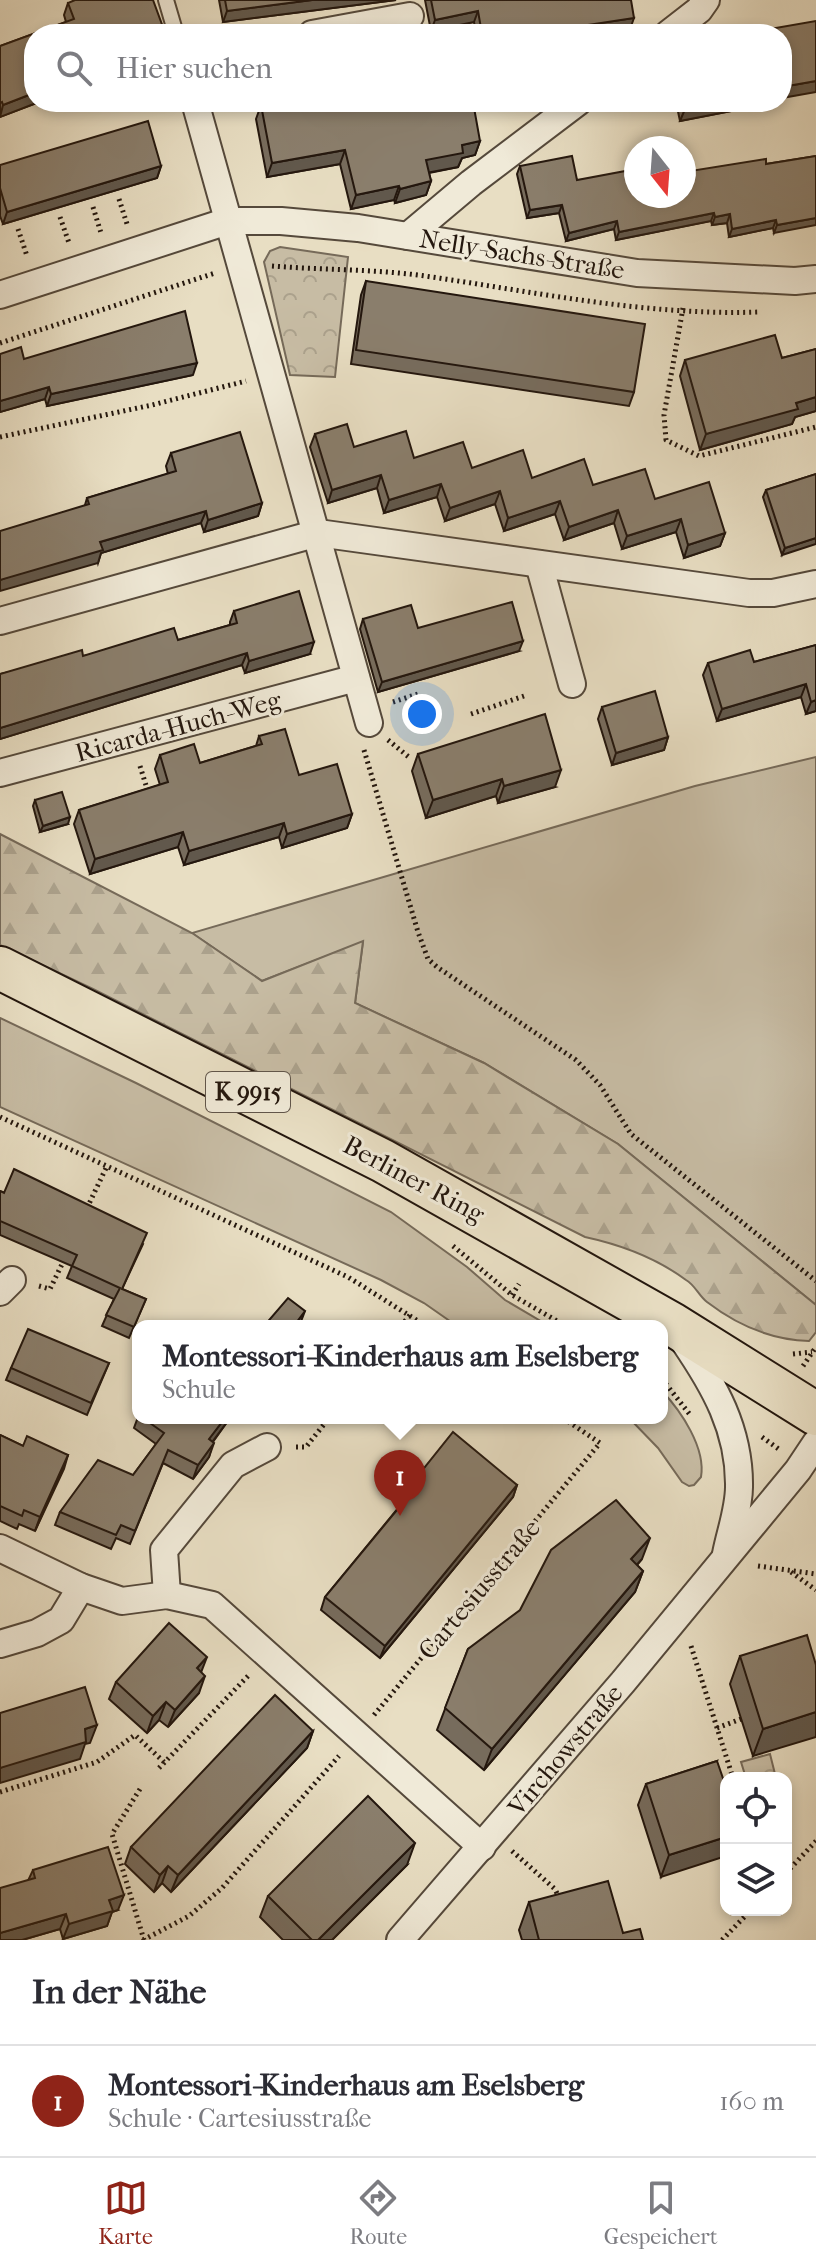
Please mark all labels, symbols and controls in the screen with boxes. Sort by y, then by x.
search box [24,24,792,112]
icon: search [52,46,96,90]
text: Hier suchen [116,51,272,86]
north arrow [624,136,696,208]
street label: Nelly-Sachs-Straße [417,223,627,286]
street label: Ricarda-Huch-Weg [72,684,285,769]
your location [402,694,442,734]
road number: K 9915 [206,1072,290,1112]
street label: Berliner Ring [338,1129,491,1230]
popup [132,1320,668,1424]
text: Montessori-Kinderhaus am Eselsberg [162,1339,638,1374]
text: Schule [162,1374,236,1405]
pin: 1 [374,1450,426,1516]
street label: Cartesiusstraße [412,1513,547,1666]
street label: Virchowstraße [501,1678,630,1823]
map controls [720,1772,792,1916]
button: locate [720,1772,792,1844]
button: layers [720,1844,792,1916]
text: In der Nähe [32,1972,206,2012]
text: Montessori-Kinderhaus am Eselsberg [108,2068,584,2103]
text: 1 [53,2086,63,2117]
text: 160 m [719,2086,784,2117]
text: Schule · Cartesiusstraße [108,2103,371,2134]
tab: Karte [98,2176,153,2250]
tab: Route [350,2176,407,2250]
tab: Gespeichert [604,2176,718,2250]

